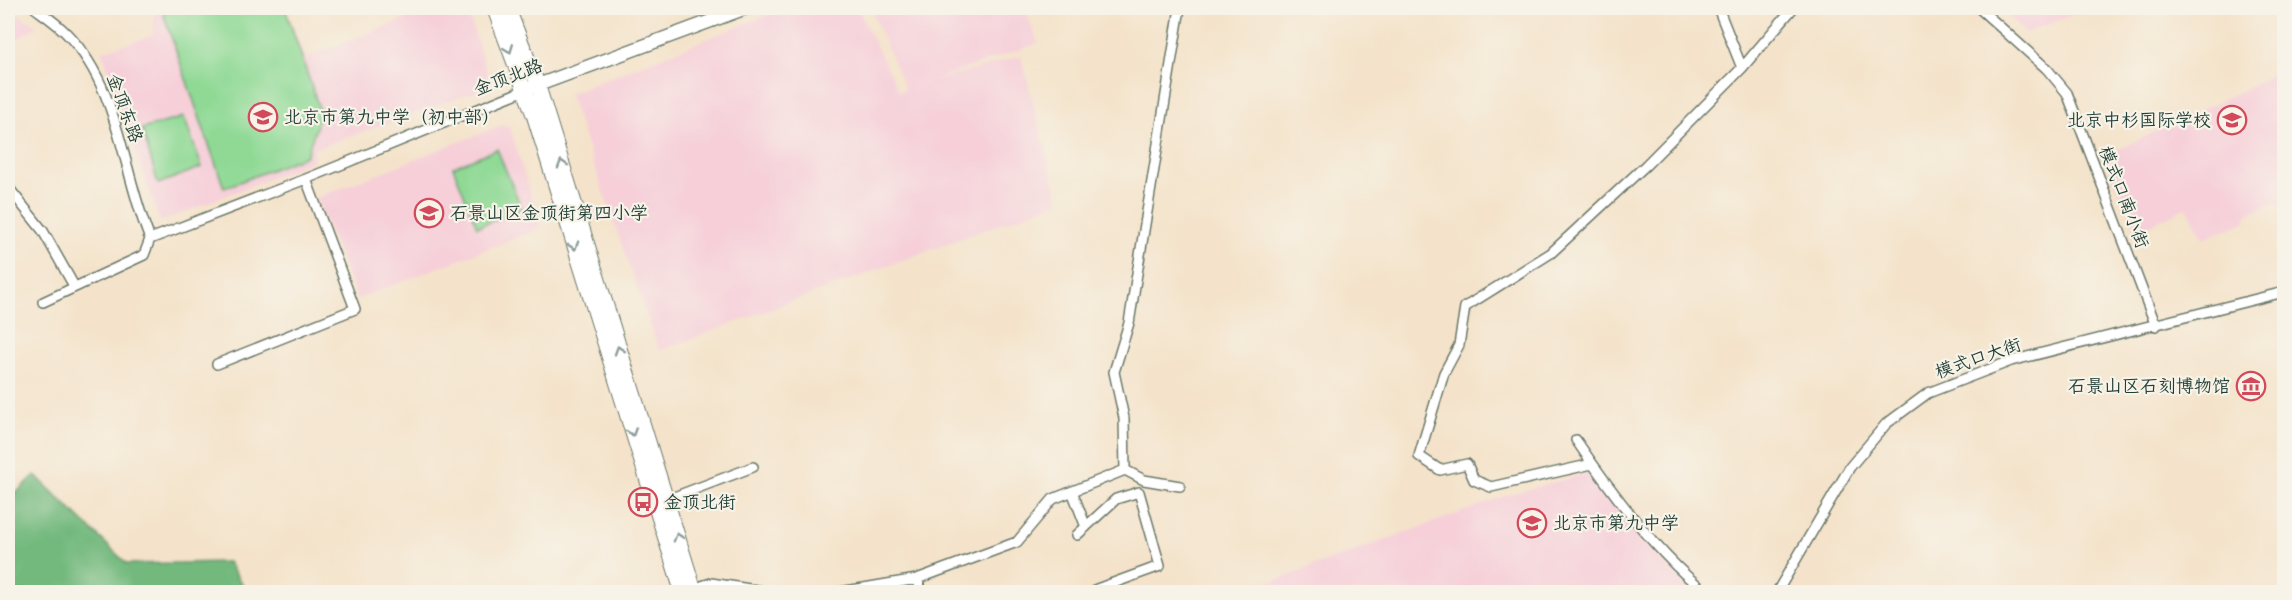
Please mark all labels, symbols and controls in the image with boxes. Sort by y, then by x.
one-way arrow [502,43,515,53]
street label: 金顶北路 [470,53,546,101]
street label: 金顶东路 [101,70,149,146]
school or university icon: 北京市第九中学（初中部） [247,101,279,133]
school or university icon: 北京中杉国际学校 [2216,104,2248,136]
place label: 北京市第九中学（初中部） [284,105,500,129]
place label: 北京中杉国际学校 [2067,108,2211,132]
street label: 模式口南小街 [2093,142,2155,252]
one-way arrow [556,159,569,170]
school or university icon: 石景山区金顶街第四小学 [413,197,445,229]
place label: 石景山区金顶街第四小学 [450,201,648,225]
one-way arrow [567,240,579,251]
street label: 模式口大街 [1932,332,2024,384]
one-way arrow [614,345,627,356]
museum icon: 石景山区石刻博物馆 [2235,370,2267,402]
place label: 石景山区石刻博物馆 [2068,374,2230,398]
one-way arrow [624,426,637,437]
bus stop icon: 金顶北街 [627,486,659,518]
place label: 金顶北街 [664,490,736,514]
school or university icon: 北京市第九中学 [1516,507,1548,539]
place label: 北京市第九中学 [1553,511,1679,535]
one-way arrow [673,532,685,543]

